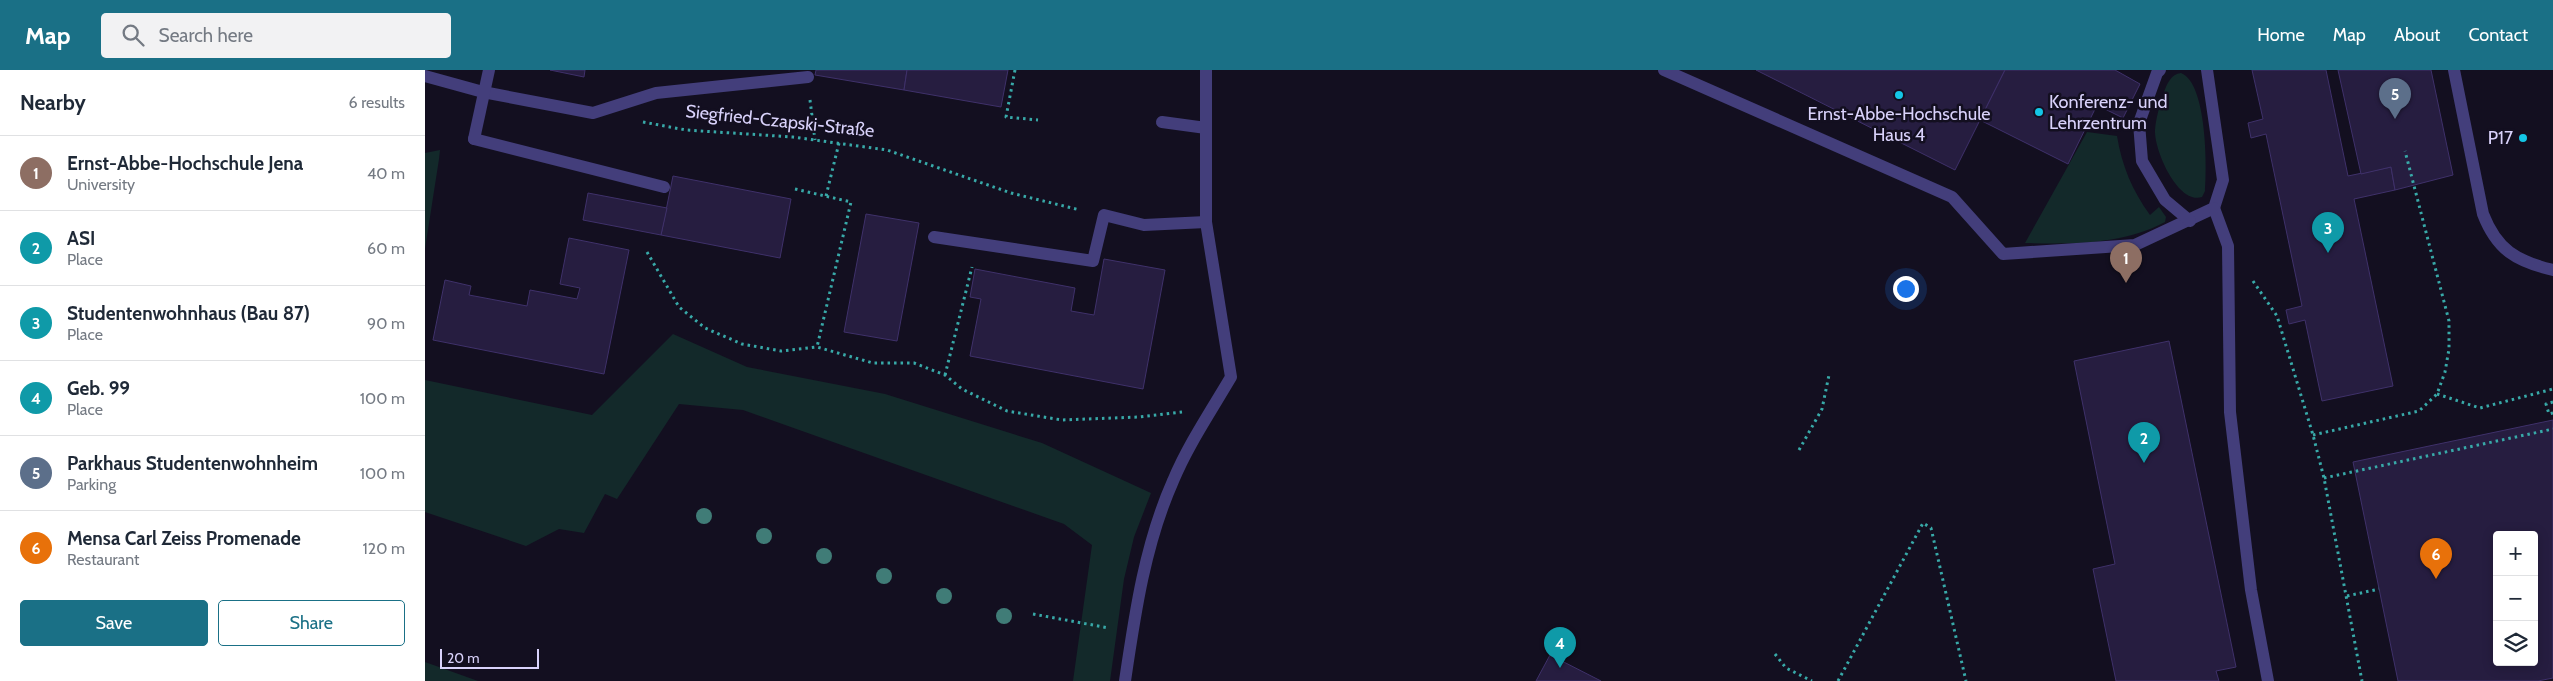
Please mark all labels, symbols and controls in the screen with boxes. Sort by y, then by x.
search box [101,13,451,58]
text: Map [25,21,71,50]
icon: search [119,21,147,49]
text: Search here [159,24,253,47]
text: Home [2257,24,2305,46]
text: Map [2333,24,2366,46]
text: About [2394,24,2440,46]
text: Contact [2468,24,2528,46]
pin: 5 [2379,78,2411,119]
marker: Ernst-Abbe-Hochschule Haus 4 [1893,89,1905,101]
text: Nearby [20,90,86,115]
place label: Konferenz- und Lehrzentrum [2049,91,2168,134]
text: 6 results [349,93,405,112]
street label: Siegfried-Czapski-Straße [685,100,875,142]
place label: Ernst-Abbe-Hochschule Haus 4 [1807,103,1991,146]
marker: Konferenz- und Lehrzentrum [2033,106,2045,118]
place label: P17 [2488,127,2513,149]
marker: P17 [2517,132,2529,144]
text: Ernst-Abbe-Hochschule Jena [67,152,303,175]
text: 1 [33,164,39,183]
text: 40 m [367,164,405,183]
text: University [67,175,135,194]
pin: 3 [2312,212,2344,253]
text: ASI [67,227,95,250]
text: 2 [32,239,40,258]
text: 60 m [367,239,405,258]
pin: 1 [2110,242,2142,283]
text: Place [67,250,103,269]
your location [1893,276,1919,302]
text: Studentenwohnhaus (Bau 87) [67,302,310,325]
text: 3 [32,314,40,333]
text: 90 m [367,314,405,333]
text: Place [67,325,103,344]
text: Geb. 99 [67,377,130,400]
text: 4 [31,389,41,408]
text: 100 m [360,389,405,408]
text: Place [67,400,103,419]
pin: 2 [2128,422,2160,463]
text: Parkhaus Studentenwohnheim [67,452,318,475]
text: 5 [32,464,40,483]
text: 100 m [360,464,405,483]
text: Parking [67,475,116,494]
text: Mensa Carl Zeiss Promenade [67,527,301,550]
map controls [2493,531,2538,666]
button: + [2493,531,2538,576]
pin: 6 [2420,538,2452,579]
text: 6 [32,539,41,558]
text: 120 m [363,539,405,558]
text: Restaurant [67,550,139,569]
button: − [2493,576,2538,621]
button: Save [20,600,208,646]
button: Share [218,600,405,646]
button: layers [2493,621,2538,666]
pin: 4 [1544,627,1576,668]
scale bar [440,646,539,669]
text: 20 m [447,649,480,667]

